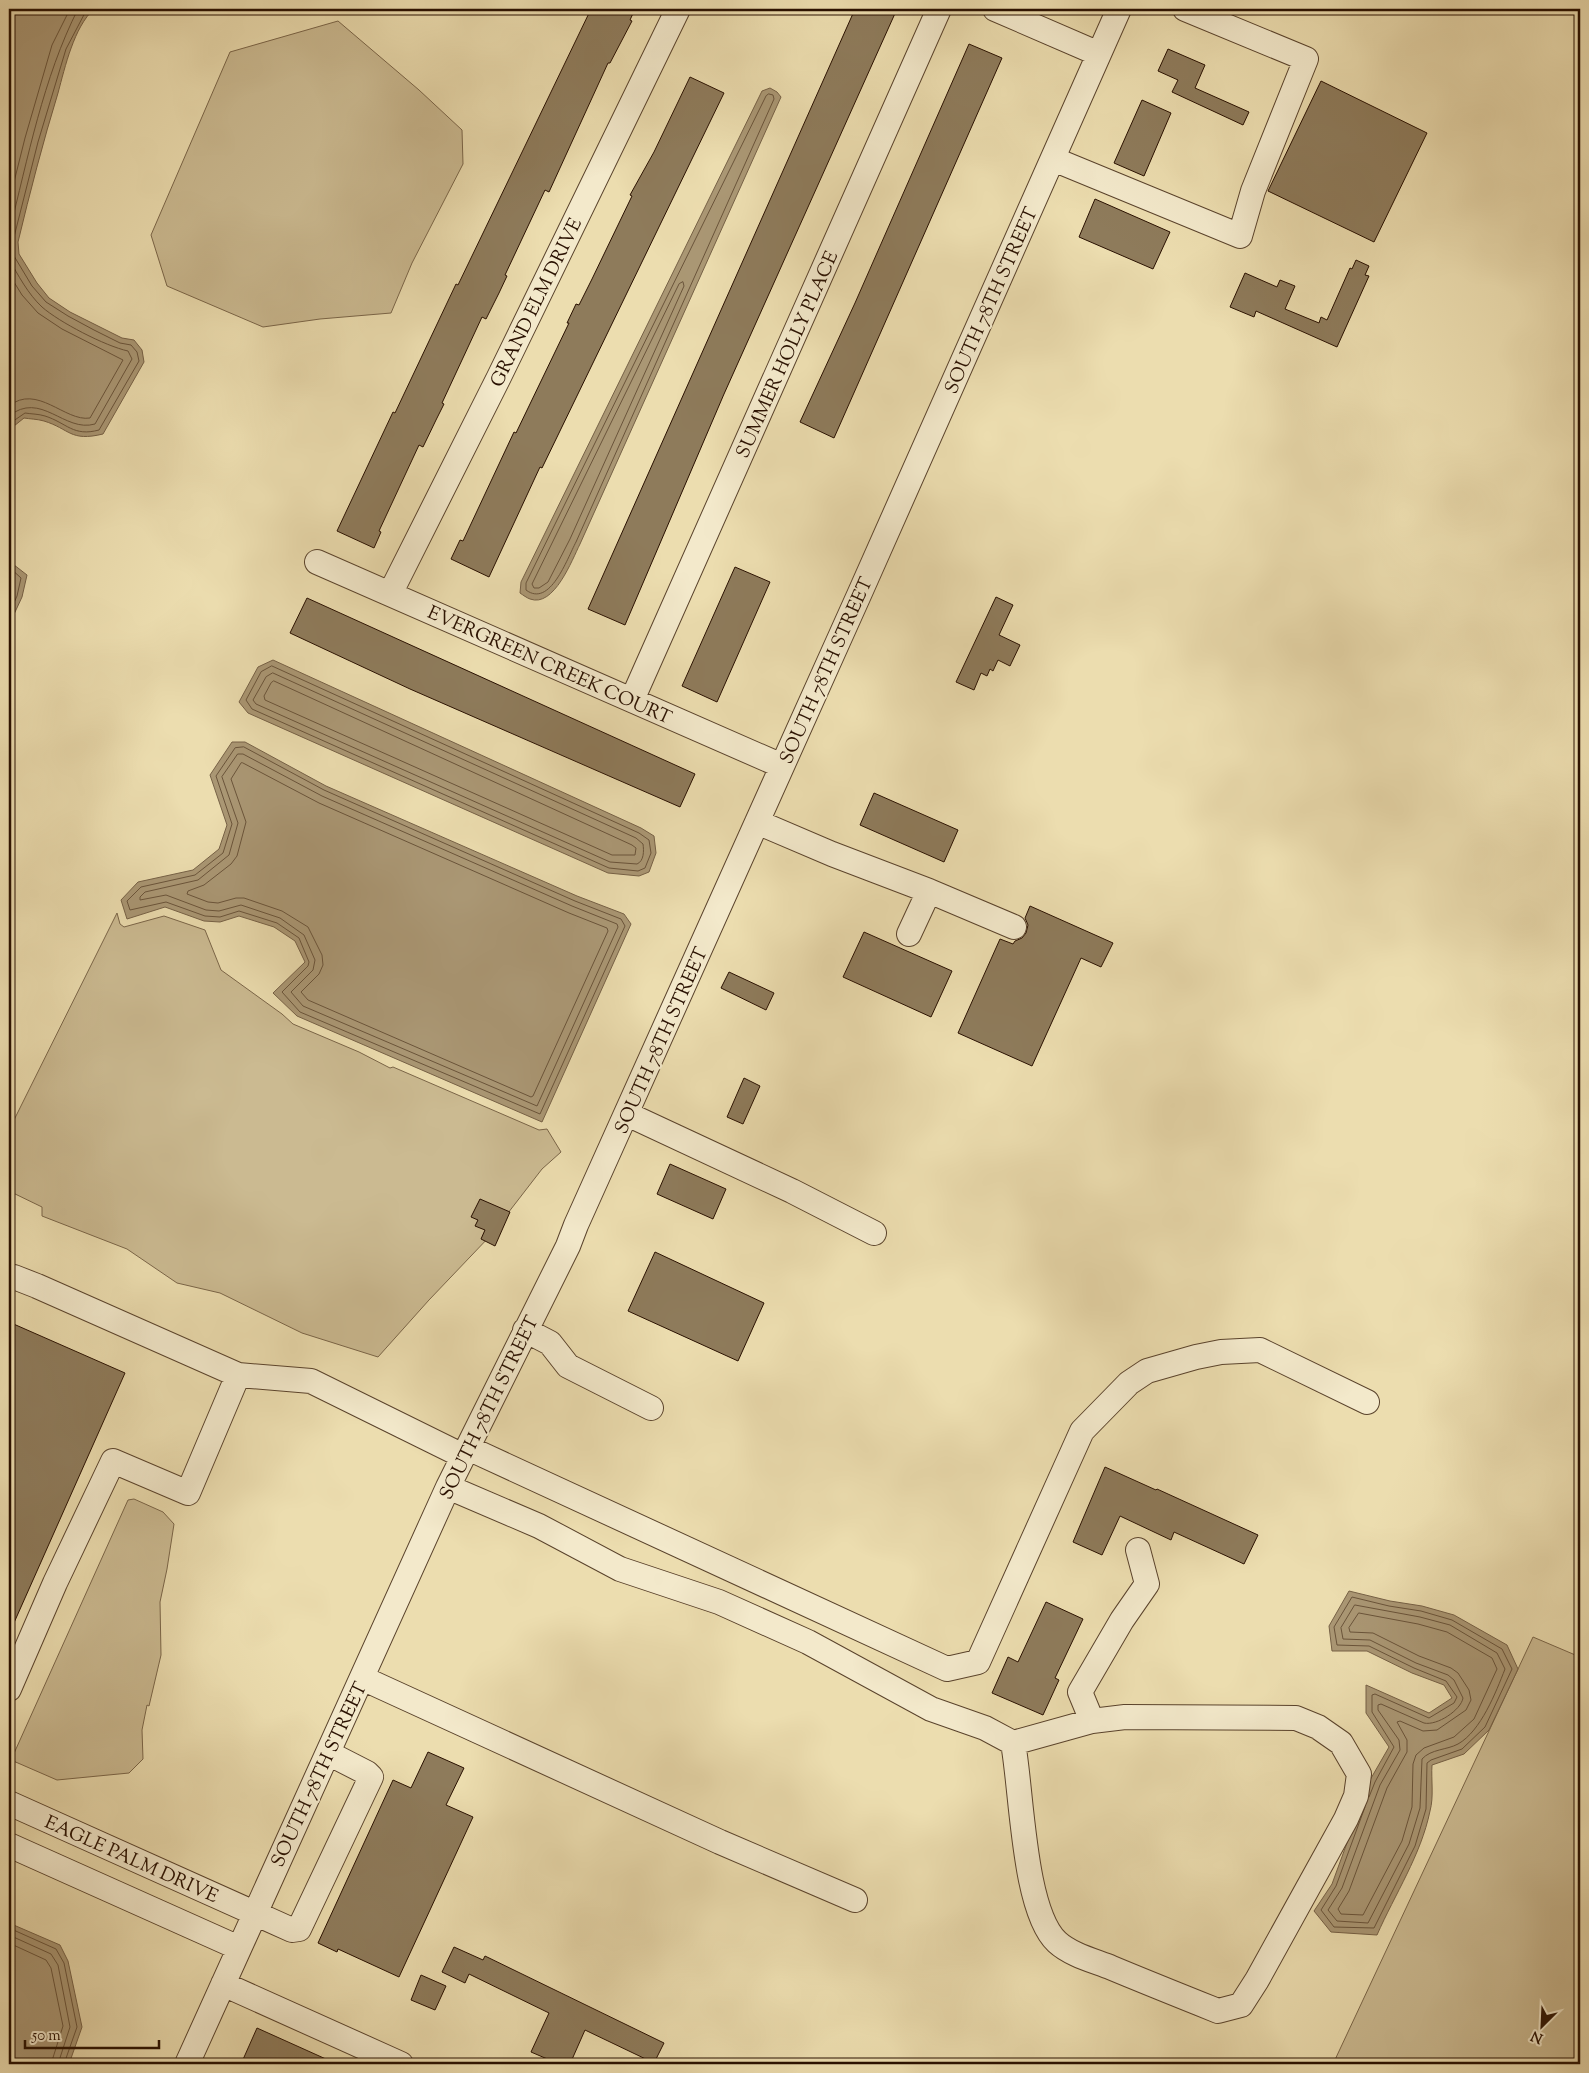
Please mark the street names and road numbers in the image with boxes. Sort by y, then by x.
street label: SOUTH 78TH STREET [939,203,1046,399]
street label: GRAND ELM DRIVE [485,214,590,392]
street label: SUMMER HOLLY PLACE [730,247,846,463]
street label: SOUTH 78TH STREET [774,573,881,769]
street label: EVERGREEN CREEK COURT [423,600,675,732]
street label: SOUTH 78TH STREET [609,943,716,1139]
street label: SOUTH 78TH STREET [434,1312,547,1505]
street label: SOUTH 78TH STREET [265,1678,375,1872]
street label: EAGLE PALM DRIVE [40,1810,223,1911]

